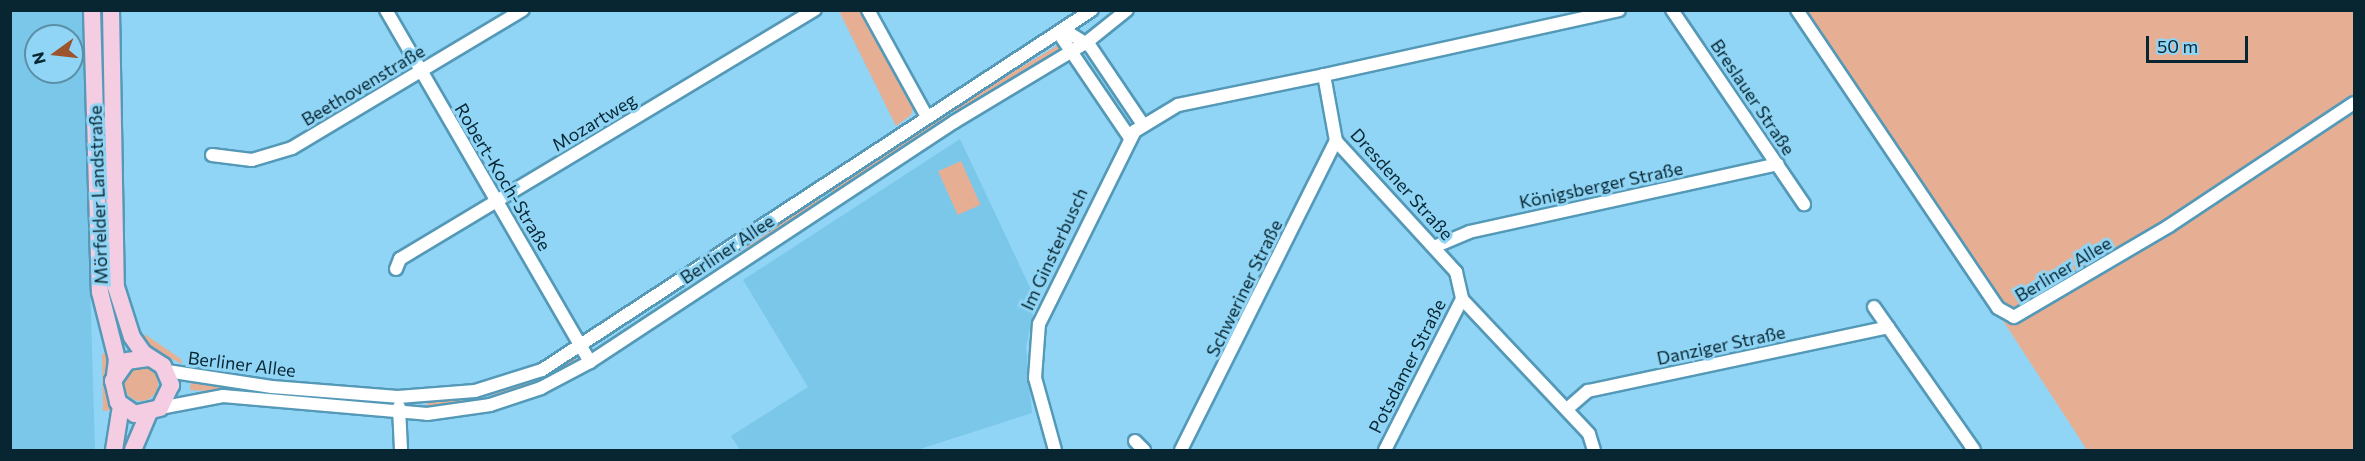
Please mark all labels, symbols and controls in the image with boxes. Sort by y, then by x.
north arrow [24,24,84,84]
scale bar [2149,24,2251,62]
street label: Breslauer Straße [1706,35,1800,159]
text: 50 m [2157,35,2198,57]
street label: Beethovenstraße [298,40,428,130]
text: N [27,50,49,67]
street label: Mozartweg [548,88,640,156]
street label: Robert-Koch-Straße [450,99,556,255]
street label: Mörfelder Landstraße [84,105,112,285]
street label: Dresdener Straße [1346,124,1458,244]
street label: Königsberger Straße [1517,157,1685,213]
street label: Im Ginsterbusch [1016,184,1092,314]
street label: Berliner Allee [676,210,778,288]
street label: Schweriner Straße [1201,216,1287,360]
street label: Berliner Allee [2011,232,2115,306]
street label: Potsdamer Straße [1364,295,1450,437]
street label: Danziger Straße [1655,321,1787,369]
street label: Berliner Allee [187,347,297,381]

